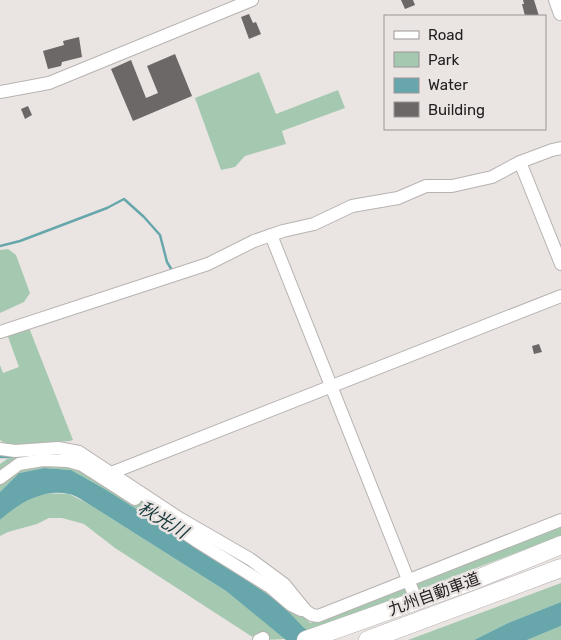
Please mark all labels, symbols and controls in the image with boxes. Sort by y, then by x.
legend [384,15,546,130]
text: Road [428,26,464,44]
text: Park [428,51,459,69]
text: Water [428,76,468,94]
text: Building [428,101,485,119]
water label: 秋光川 [134,497,194,544]
street label: 九州自動車道 [386,569,482,619]

